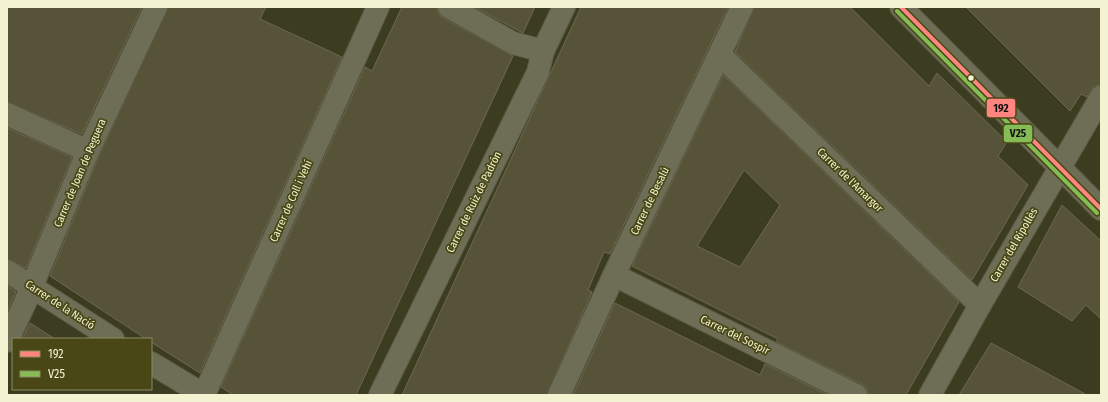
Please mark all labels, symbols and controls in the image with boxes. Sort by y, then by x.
unlabelled marker [966,73,976,83]
line badge: 192 [986,98,1016,118]
text: 192 [993,102,1009,115]
street label: Carrer de Joan de Peguera [51,117,109,229]
line badge: V25 [1003,124,1033,143]
text: V25 [1009,127,1027,140]
street label: Carrer de l'Amargor [814,145,886,215]
street label: Carrer de Ruiz de Padrón [444,149,504,255]
street label: Carrer de Coll i Vehí [267,158,315,244]
street label: Carrer de Besalú [628,165,672,237]
street label: Carrer del Ripollès [988,205,1041,284]
street label: Carrer de la Nació [23,278,97,332]
street label: Carrer del Sospir [698,313,772,357]
legend [12,338,152,390]
text: 192 [48,347,64,361]
text: V25 [48,367,65,381]

